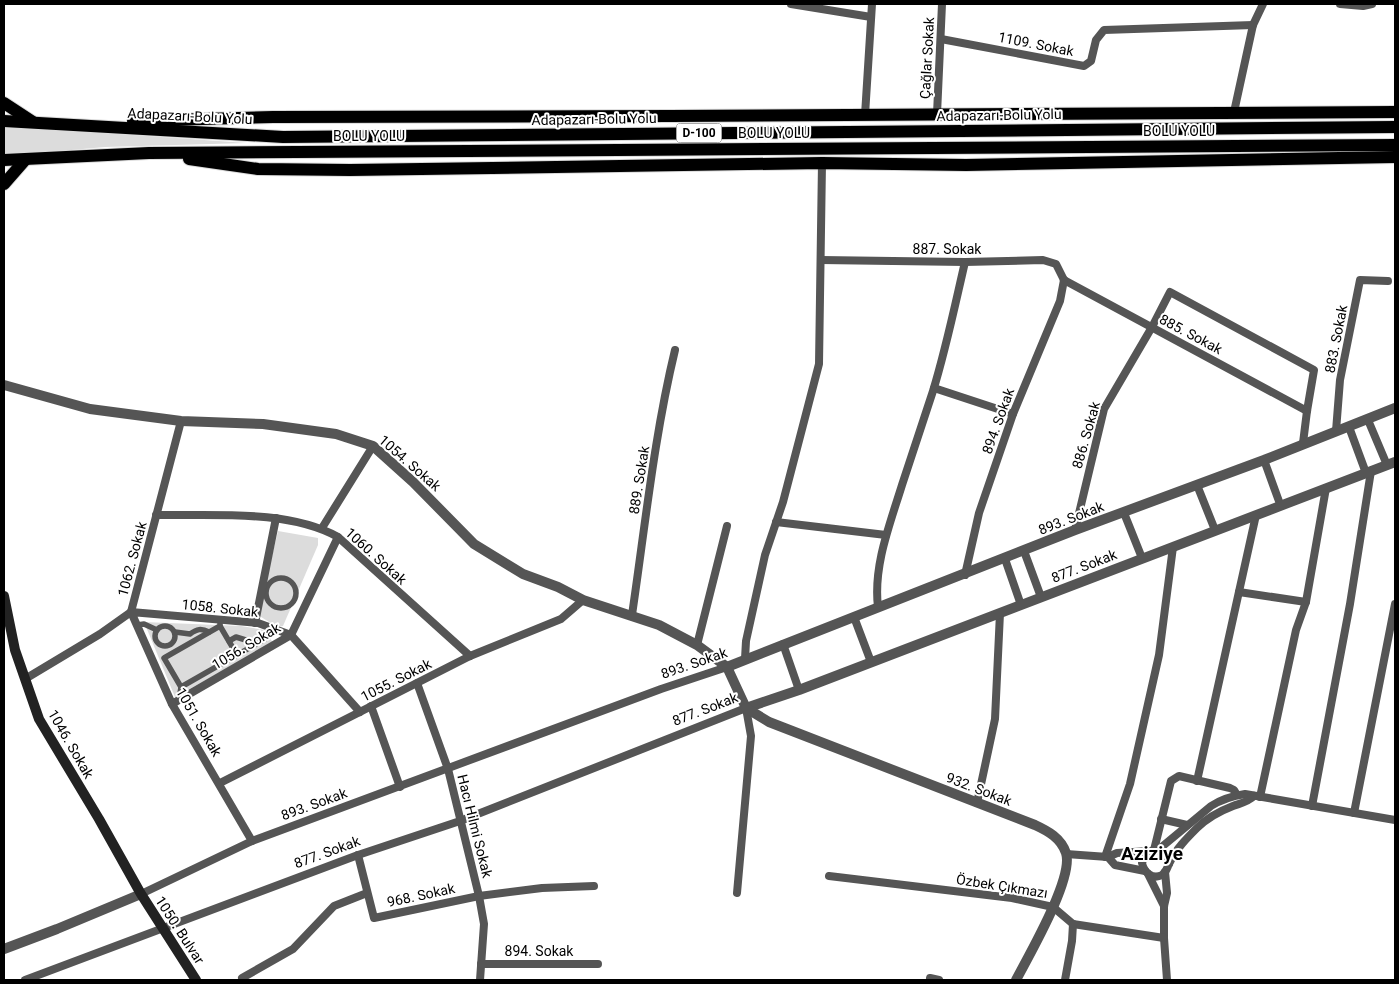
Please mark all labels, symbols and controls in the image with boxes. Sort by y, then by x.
street label: Çağlar Sokak [917,16,937,99]
street label: 1109. Sokak [997,29,1076,59]
street label: Adapazarı-Bolu Yolu [127,105,253,127]
street label: Adapazarı-Bolu Yolu [936,106,1062,124]
street label: Adapazarı-Bolu Yolu [531,110,657,128]
street label: BOLU YOLU [1143,123,1215,139]
road number: D-100 [676,124,722,142]
street label: BOLU YOLU [738,125,810,141]
street label: BOLU YOLU [333,128,405,144]
street label: 887. Sokak [913,241,982,257]
street label: 883. Sokak [1322,303,1351,374]
street label: 885. Sokak [1157,311,1226,358]
street label: 894. Sokak [979,385,1018,456]
street label: 886. Sokak [1069,399,1103,470]
street label: 1054. Sokak [376,432,445,495]
street label: 889. Sokak [626,444,652,515]
street label: 893. Sokak [1036,498,1107,538]
street label: 1062. Sokak [114,519,150,598]
street label: 1060. Sokak [342,524,411,588]
street label: 877. Sokak [1049,546,1120,586]
street label: 1058. Sokak [181,596,260,620]
street label: 1056. Sokak [209,619,284,673]
street label: 893. Sokak [659,644,730,682]
street label: 1055. Sokak [358,655,435,705]
street label: 1051. Sokak [173,685,226,760]
street label: 877. Sokak [670,689,741,729]
street label: 1046. Sokak [45,707,98,782]
street label: 932. Sokak [944,769,1015,809]
street label: Hacı Hilmi Sokak [454,773,496,880]
street label: 893. Sokak [279,784,350,823]
street label: 877. Sokak [292,832,363,871]
district label: Aziziye [1121,842,1183,865]
street label: Özbek Çıkmazı [955,871,1049,901]
street label: 968. Sokak [386,880,457,910]
street label: 1050. Bulvar [152,893,208,967]
street label: 894. Sokak [505,943,574,959]

